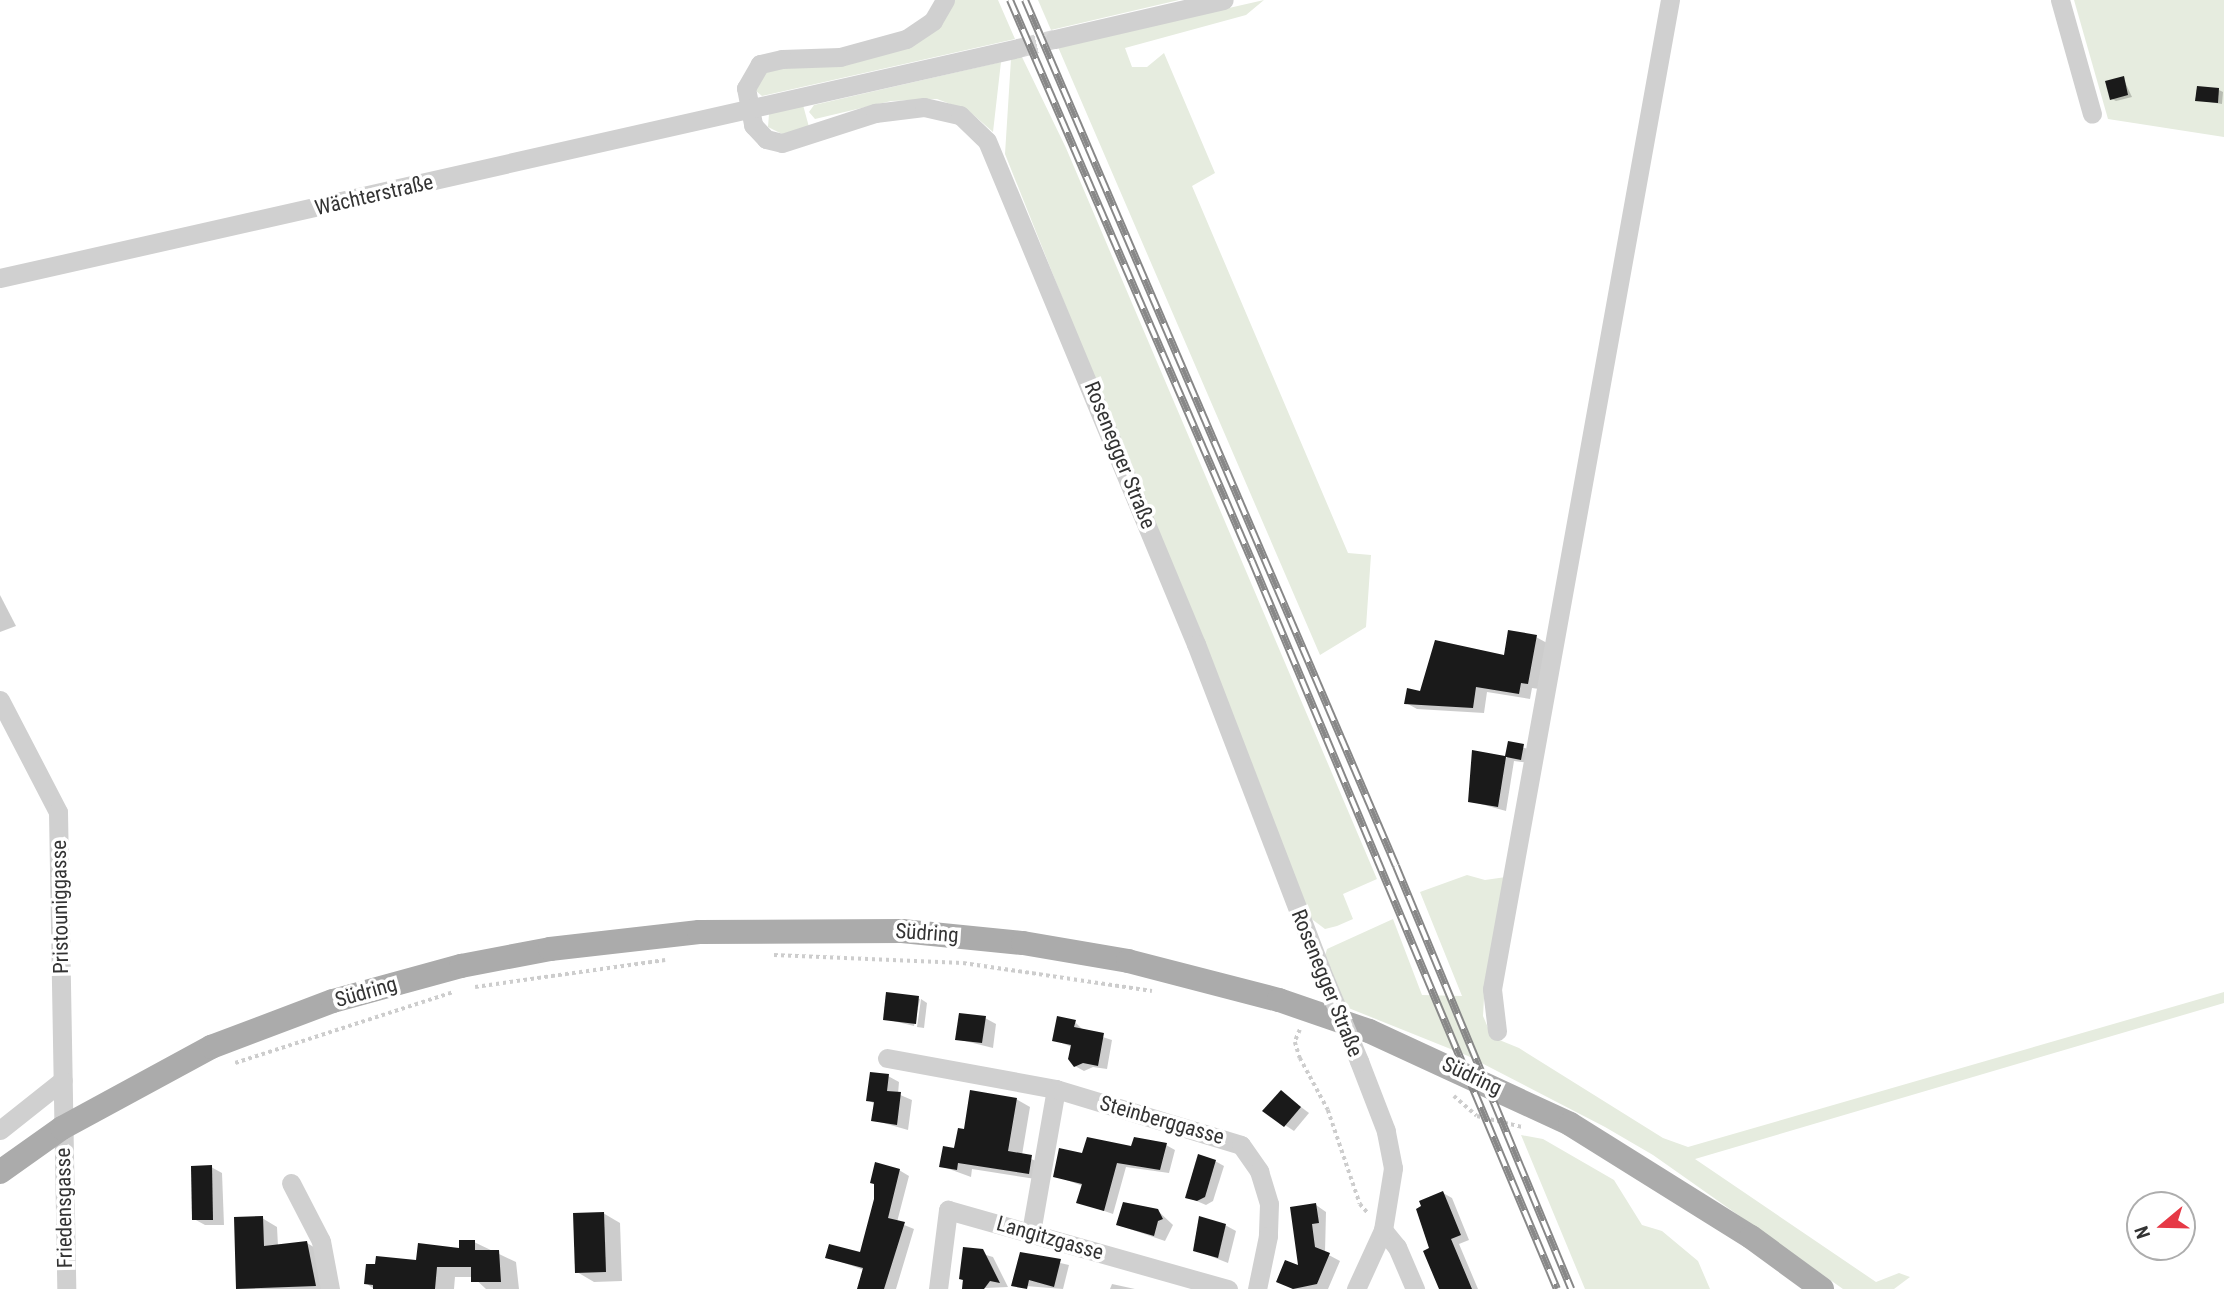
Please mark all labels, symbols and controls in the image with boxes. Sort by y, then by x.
street label: Wächterstraße [312,169,436,221]
street label: Rosenegger Straße [1079,378,1161,532]
street label: Pristouniggasse [46,840,74,974]
street label: Rosenegger Straße [1286,906,1368,1060]
street label: Südring [895,918,959,948]
street label: Südring [332,971,400,1013]
street label: Südring [1438,1051,1506,1101]
street label: Steinberggasse [1097,1090,1227,1150]
street label: Friedensgasse [50,1148,78,1268]
north arrow [2126,1191,2196,1261]
street label: Langitzgasse [994,1211,1106,1265]
text: N [2130,1223,2155,1242]

